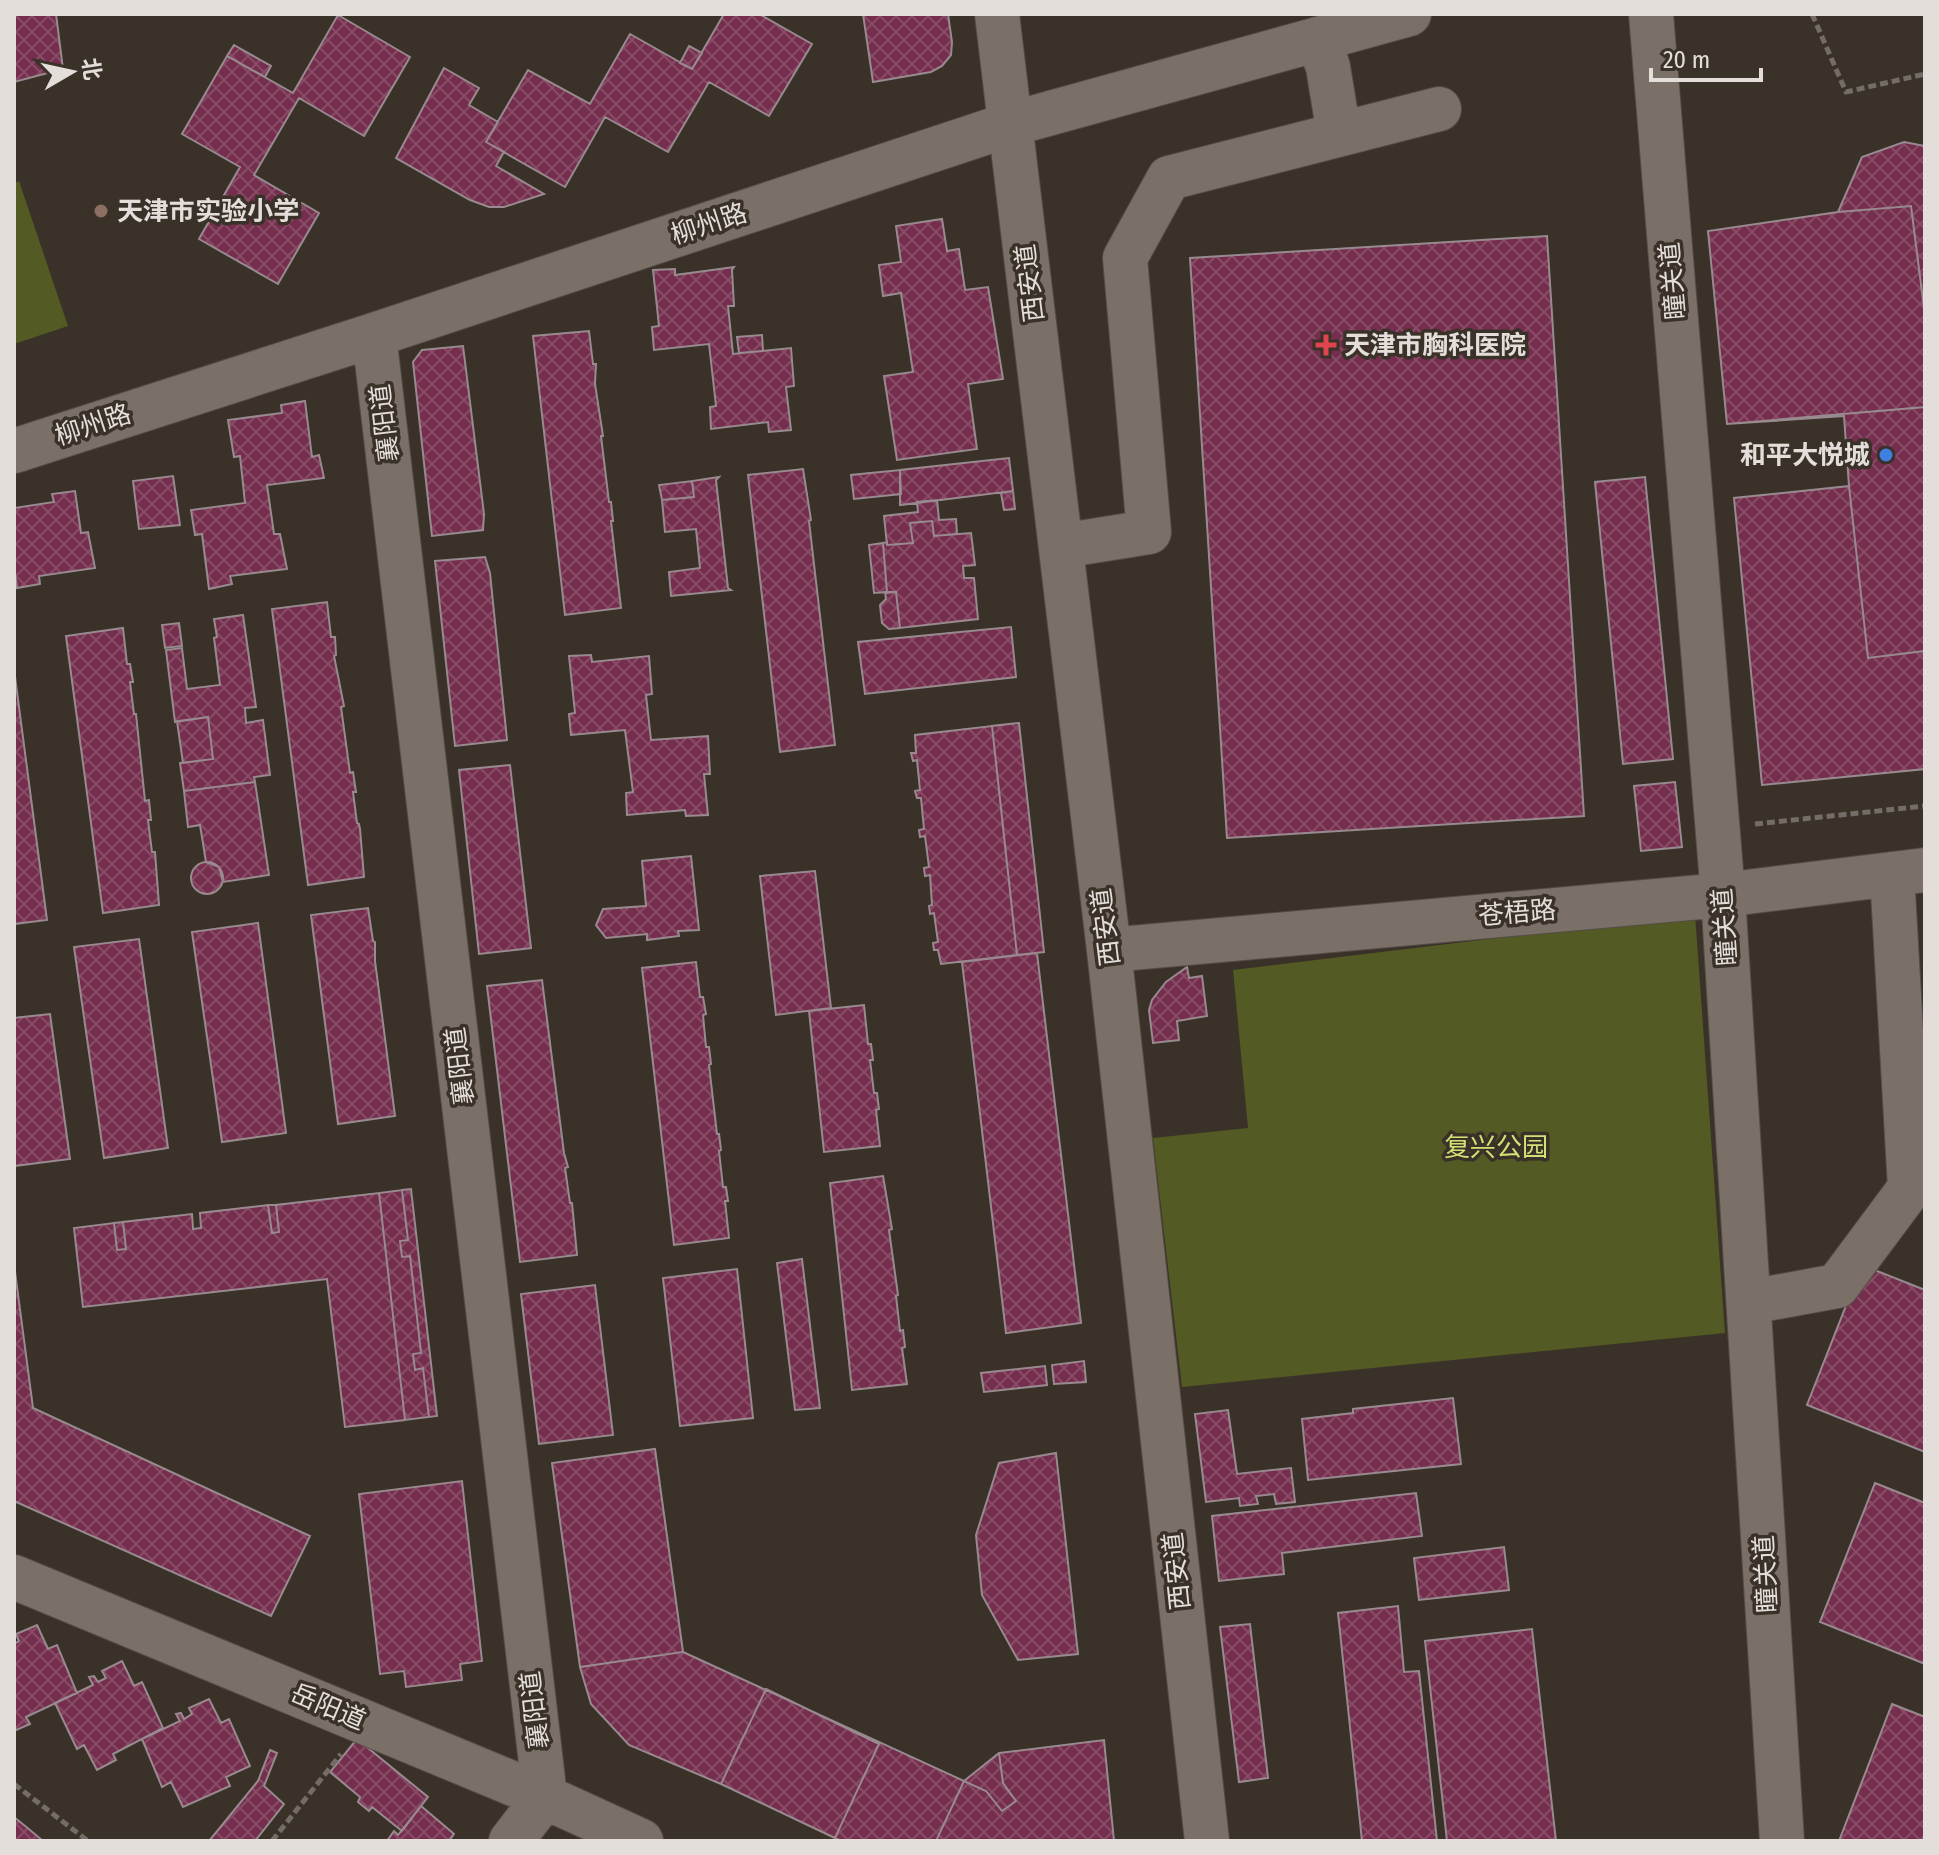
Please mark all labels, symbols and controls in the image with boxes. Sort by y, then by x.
north arrow [32,32,112,112]
scale bar [1651,32,1761,82]
text: 20 m [1663,46,1710,74]
text: 北 [76,56,106,82]
place label: 天津市实验小学 [117,196,299,227]
street label: 柳州路 [667,197,751,251]
marker: 天津市实验小学 [92,202,110,220]
street label: 瞳关道 [1654,241,1692,321]
street label: 西安道 [1010,242,1050,324]
place label: 天津市胸科医院 [1344,330,1526,361]
marker: 天津市胸科医院 [1315,334,1337,356]
street label: 襄阳道 [365,382,405,464]
street label: 柳州路 [51,398,135,452]
place label: 和平大悦城 [1740,440,1870,471]
marker: 和平大悦城 [1877,446,1895,464]
street label: 西安道 [1086,886,1126,968]
street label: 瞳关道 [1707,887,1743,967]
street label: 苍梧路 [1477,894,1557,932]
street label: 襄阳道 [440,1025,480,1107]
park label: 复兴公园 [1444,1132,1548,1163]
street label: 西安道 [1158,1531,1196,1611]
street label: 瞳关道 [1748,1534,1784,1614]
street label: 襄阳道 [515,1669,555,1751]
street label: 岳阳道 [286,1677,370,1737]

